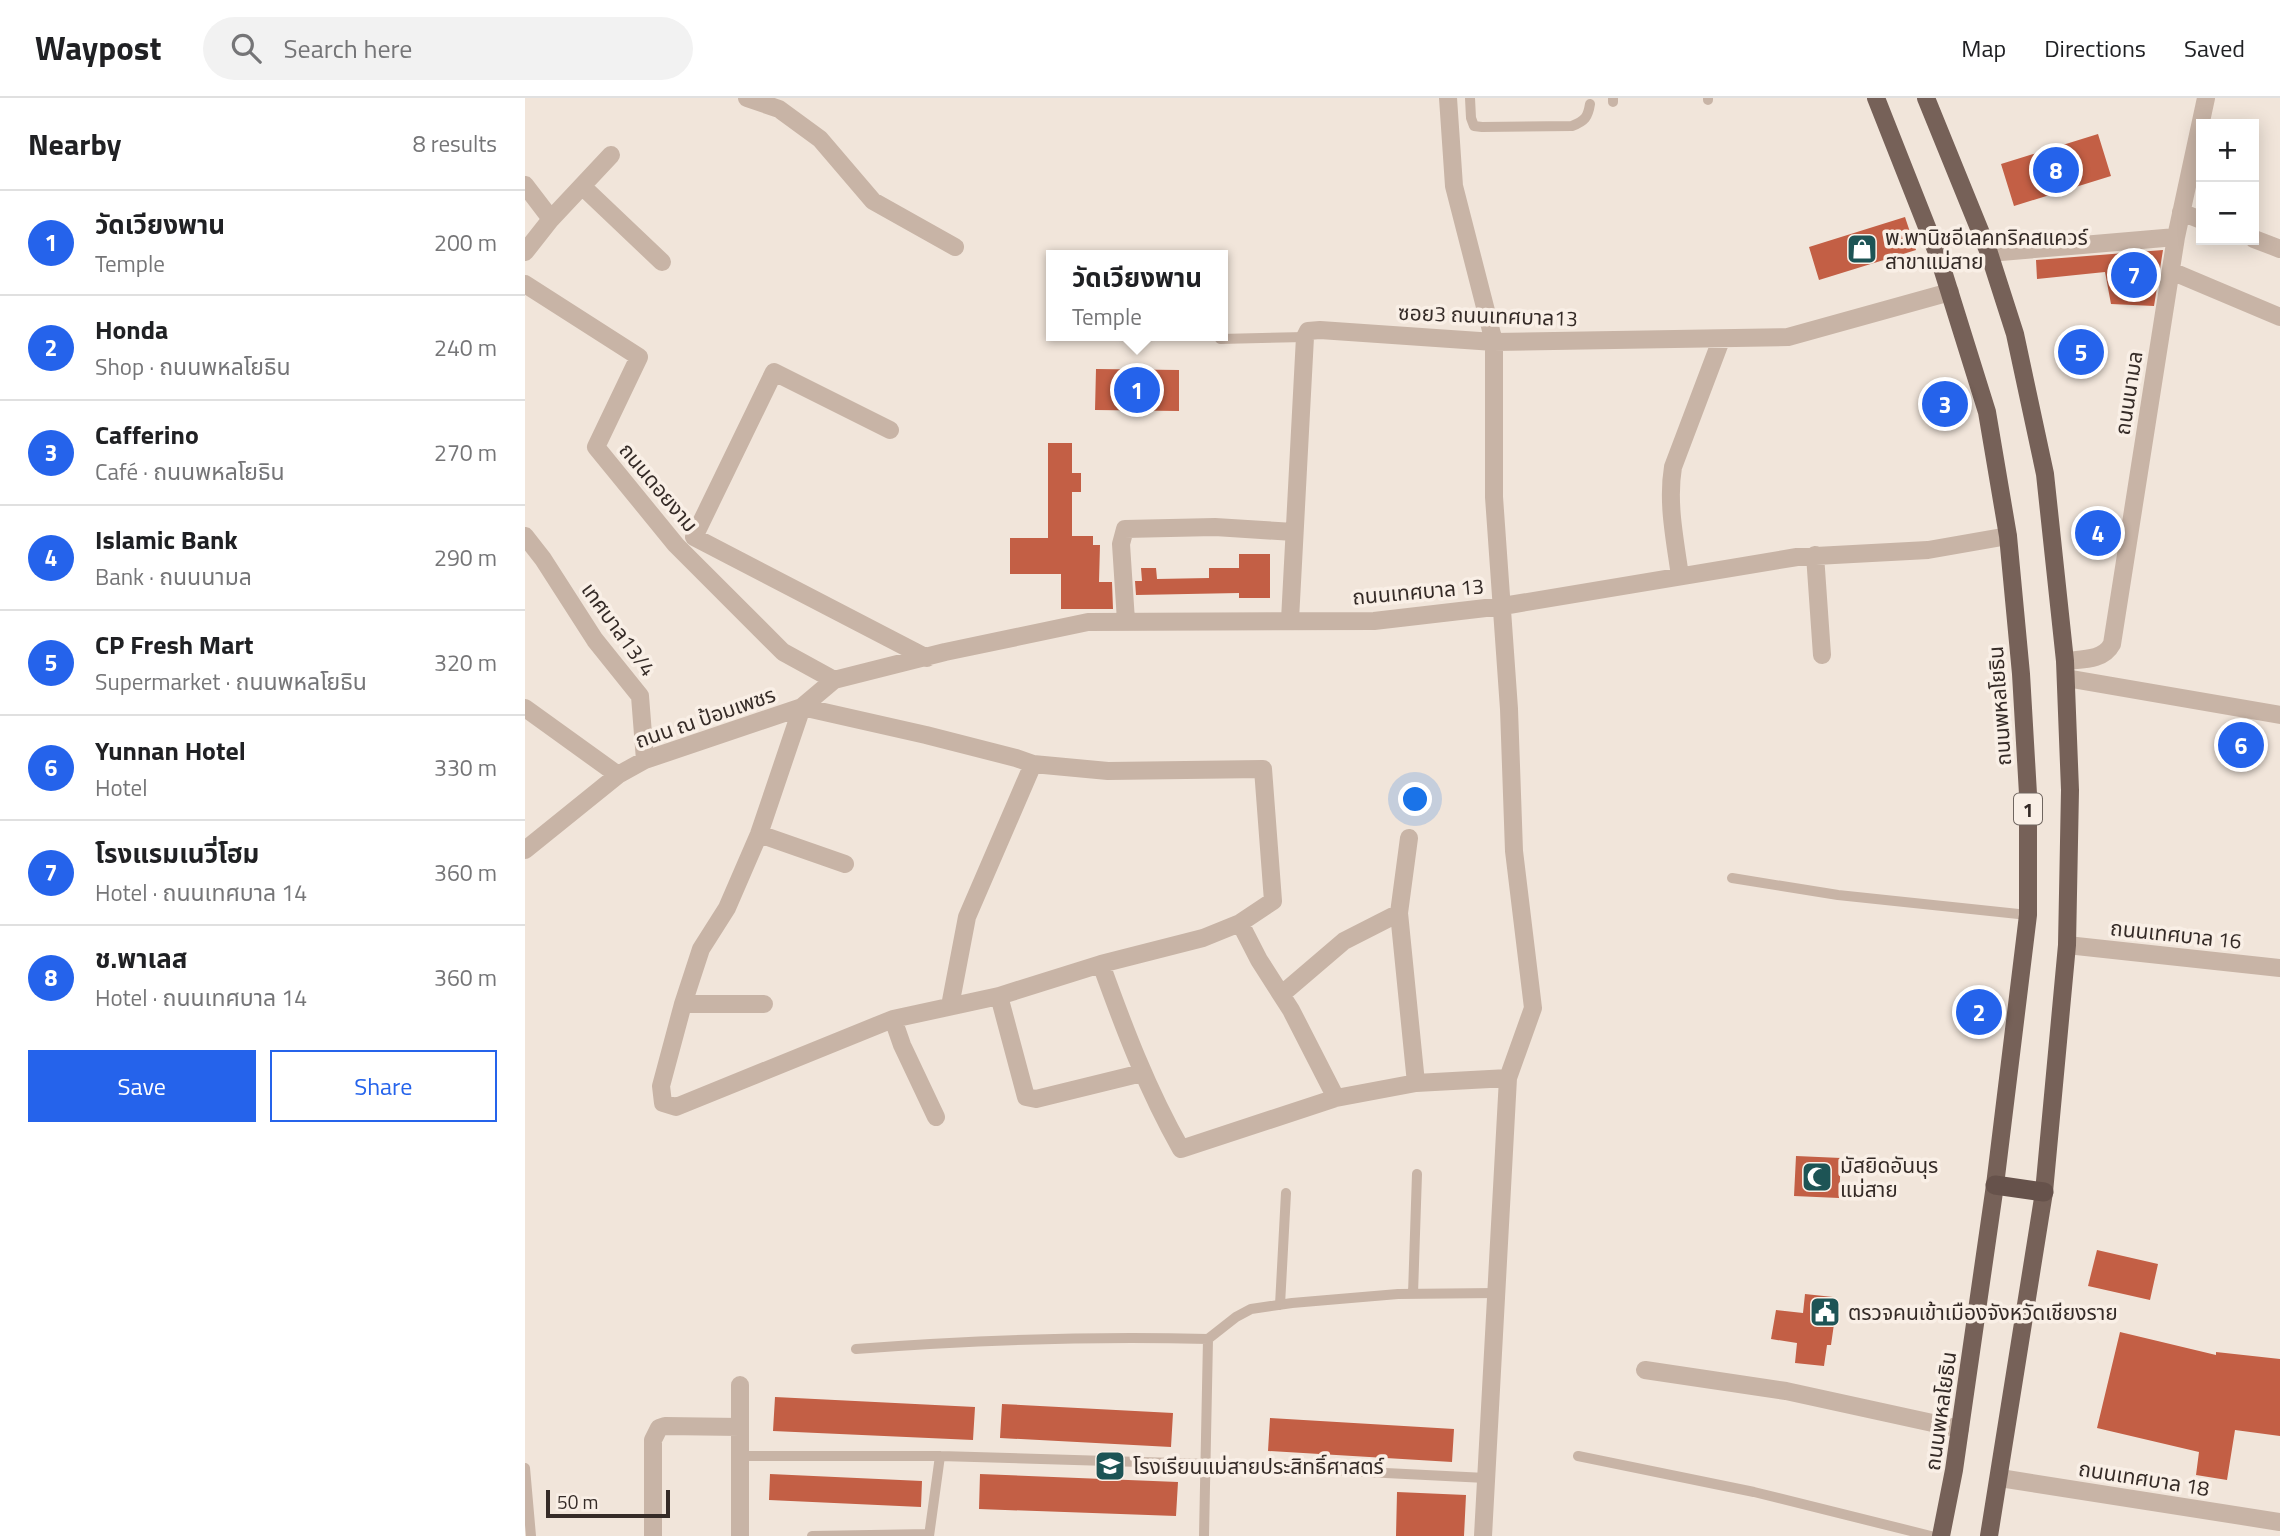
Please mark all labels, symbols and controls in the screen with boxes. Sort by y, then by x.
search box [203,17,693,80]
text: Waypost [35,23,161,73]
icon: search [227,29,265,67]
text: Search here [283,29,412,68]
text: Map [1961,30,2006,66]
text: Directions [2044,30,2146,66]
text: Saved [2184,30,2245,66]
map controls [2196,119,2259,245]
button: + [2196,119,2259,182]
text: Nearby [28,121,121,167]
text: 8 results [413,126,497,161]
pin: 8 [2033,144,2079,196]
button: − [2196,182,2259,245]
text: วัดเวียงพาน [95,205,225,244]
place label: พ.พานิชอีเลคทริคสแควร์ สาขาแม่สาย [1885,221,2089,277]
text: 1 [45,225,57,260]
text: 200 m [434,225,497,260]
shop icon: พ.พานิชอีเลคทริคสแควร์ สาขาแม่สาย [1845,232,1879,266]
text: Temple [95,246,165,281]
pin: 7 [2111,249,2157,301]
popup [1046,250,1228,341]
text: วัดเวียงพาน [1072,258,1202,297]
street label: ซอย3 ถนนเทศบาล13 [1398,296,1578,334]
text: Temple [1072,299,1142,334]
text: Honda [95,310,168,349]
pin: 5 [2058,326,2104,378]
text: 2 [45,330,57,365]
text: 240 m [434,330,497,365]
text: Shop · ถนนพหลโยธิน [95,349,291,384]
street label: ถนนนามล [2106,349,2150,437]
pin: 1 [1114,364,1160,416]
pin: 3 [1922,378,1968,430]
text: Cafferino [95,415,199,454]
text: 3 [45,435,57,470]
text: 270 m [434,435,497,470]
street label: ถนนดอยงาม [612,435,706,539]
text: Café · ถนนพหลโยธิน [95,454,285,489]
pin: 4 [2075,507,2121,559]
text: Islamic Bank [95,520,238,559]
text: 4 [45,540,57,575]
text: 290 m [434,540,497,575]
text: Bank · ถนนนามล [95,559,252,594]
street label: ถนนเทศบาล 13 [1351,569,1485,613]
street label: เทศบาล13/4 [574,575,664,683]
text: CP Fresh Mart [95,625,254,664]
text: 5 [45,645,57,680]
text: 320 m [434,645,497,680]
street label: ถนนพหลโยธิน [1979,645,2019,767]
text: Supermarket · ถนนพหลโยธิน [95,664,367,699]
street label: ถนน ณ ป้อมเพชร [631,678,779,756]
pin: 6 [2218,719,2264,771]
text: Yunnan Hotel [95,731,246,770]
text: 6 [45,750,57,785]
text: 330 m [434,750,497,785]
text: Hotel [95,770,147,805]
your location [1398,782,1432,816]
road number: 1 [2014,794,2042,824]
text: โรงแรมเนวี่โฮม [95,834,259,873]
text: 7 [45,855,57,890]
text: 360 m [434,855,497,890]
text: Hotel · ถนนเทศบาล 14 [95,875,307,910]
street label: ถนนเทศบาล 16 [2109,911,2243,957]
text: ช.พาเลส [95,939,187,978]
text: 8 [45,960,57,995]
text: 360 m [434,960,497,995]
text: Hotel · ถนนเทศบาล 14 [95,980,307,1015]
pin: 2 [1956,986,2002,1038]
button: Save [28,1050,256,1122]
button: Share [270,1050,497,1122]
place label: มัสยิดอันนุร แม่สาย [1840,1149,1938,1205]
mosque icon: มัสยิดอันนุร แม่สาย [1800,1160,1834,1194]
public building icon: ตรวจคนเข้าเมืองจังหวัดเชียงราย [1808,1295,1842,1329]
place label: ตรวจคนเข้าเมืองจังหวัดเชียงราย [1848,1296,2118,1328]
street label: ถนนพหลโยธิน [1916,1349,1964,1473]
school or university icon: โรงเรียนแม่สายประสิทธิ์ศาสตร์ [1093,1449,1127,1483]
place label: โรงเรียนแม่สายประสิทธิ์ศาสตร์ [1133,1450,1385,1482]
street label: ถนนเทศบาล 18 [2076,1452,2212,1504]
scale bar [546,1487,670,1519]
text: 50 m [557,1487,598,1516]

